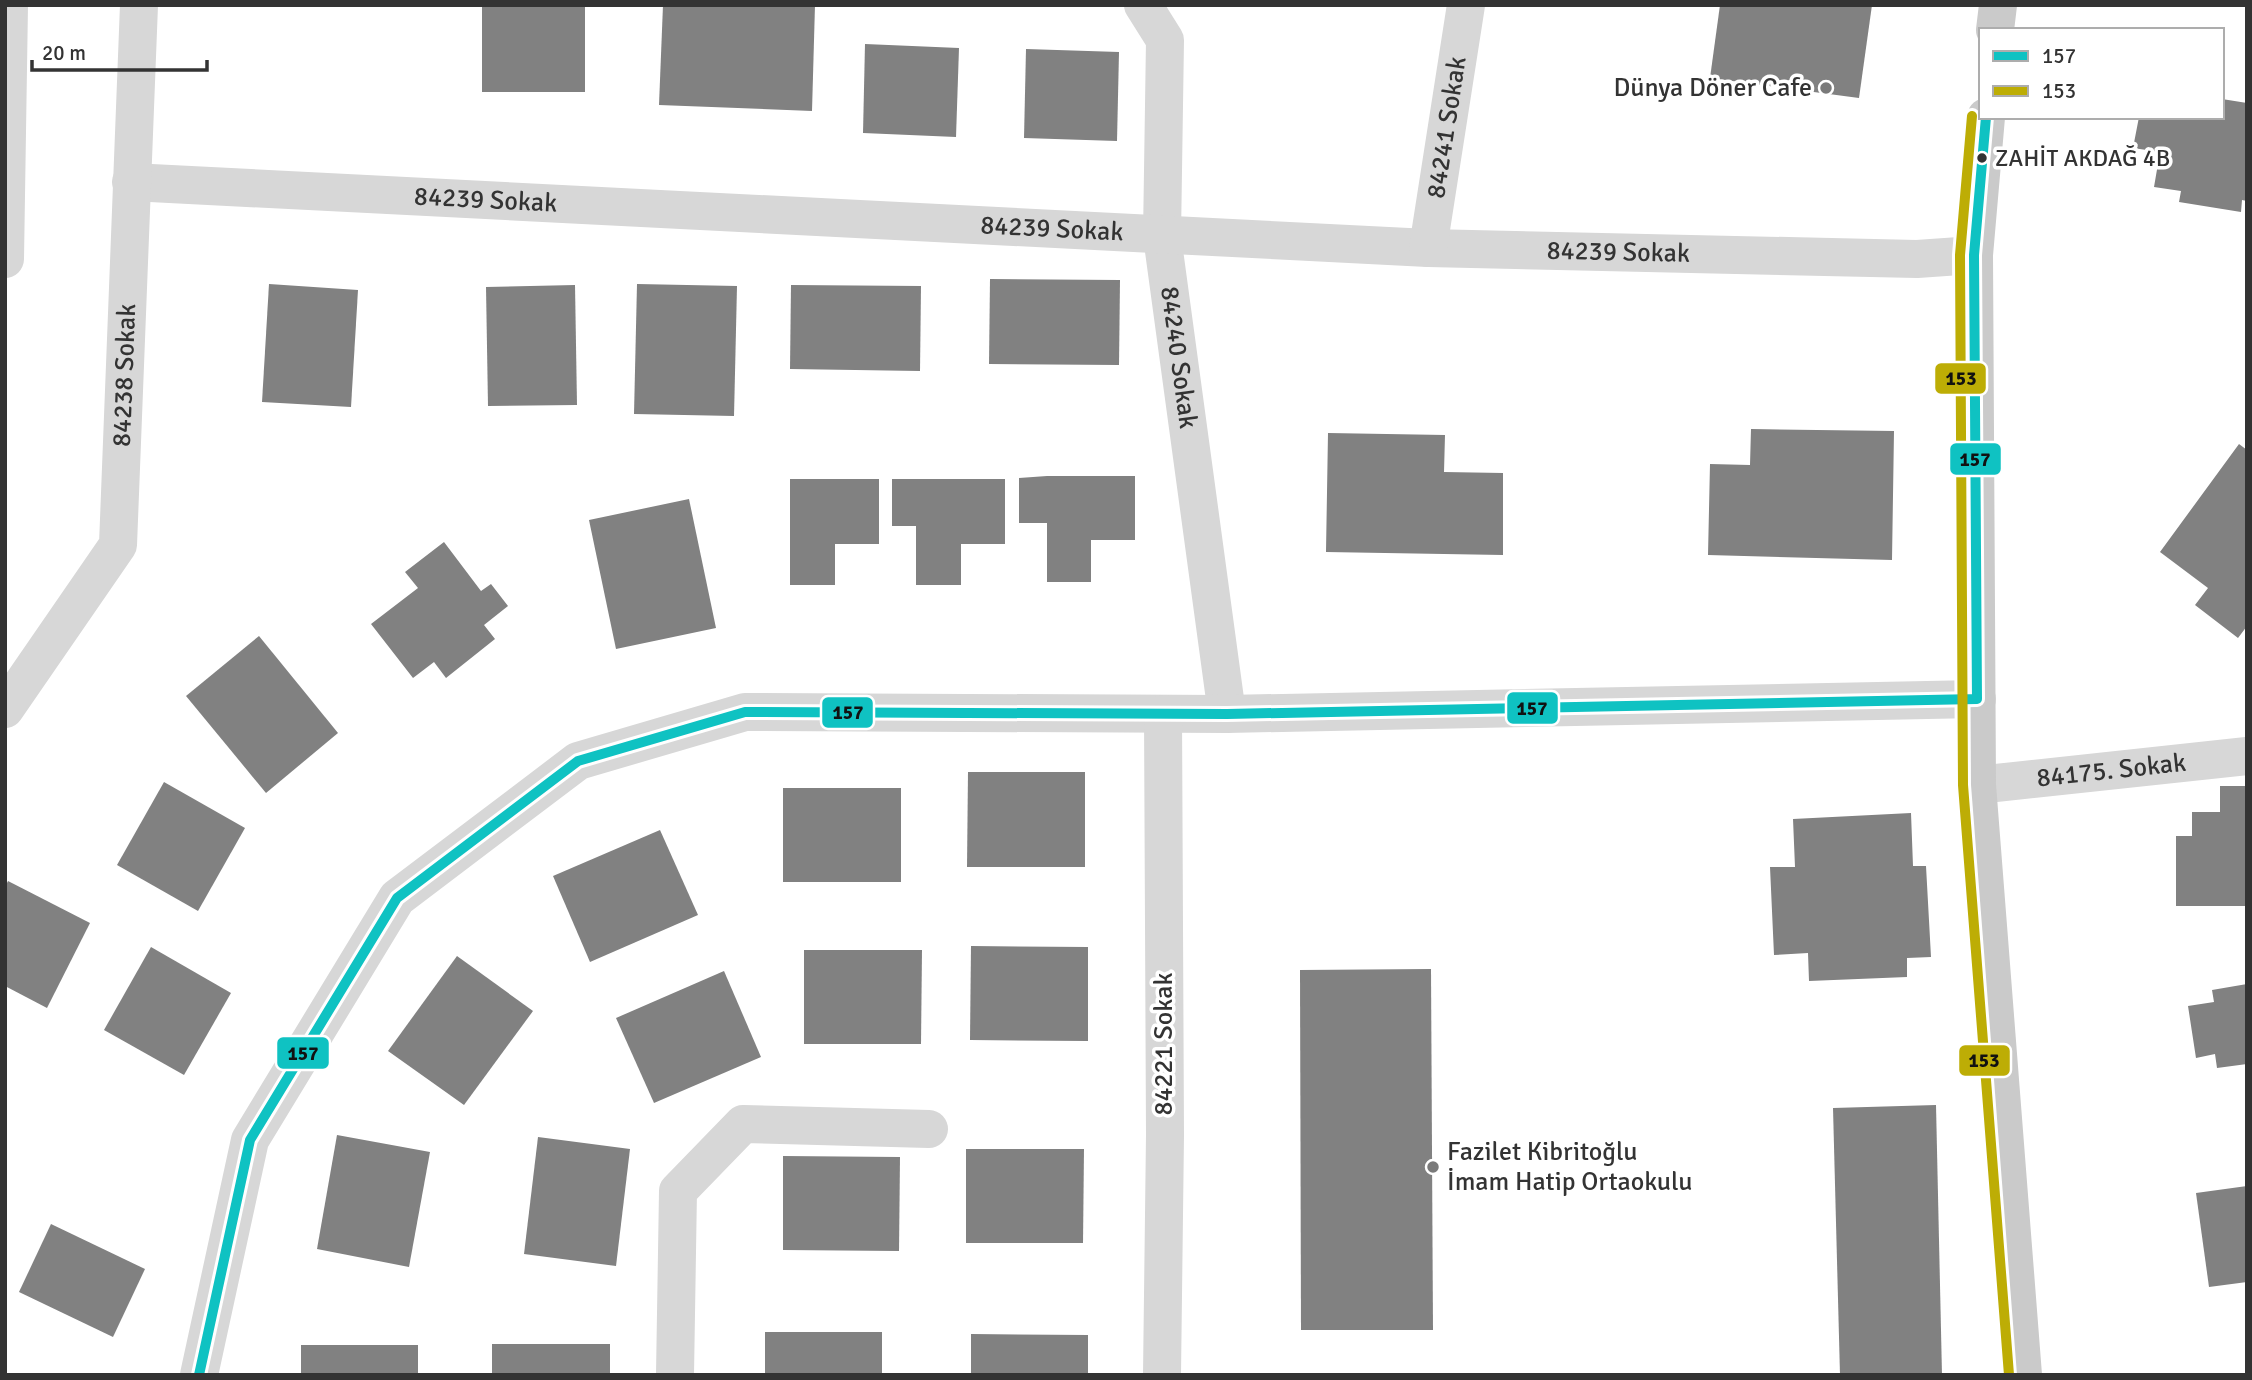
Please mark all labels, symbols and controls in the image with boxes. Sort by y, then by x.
scale bar [32,28,206,72]
legend [1979,28,2224,119]
text: 20 m [42,40,86,66]
text: 157 [2042,43,2076,69]
street label: 84241 Sokak [1420,54,1474,201]
place label: Dünya Döner Cafe [1613,72,1812,104]
text: 153 [2042,78,2076,104]
marker: Dünya Döner Cafe [1818,80,1834,96]
place label: ZAHİT AKDAĞ 4B [1995,143,2170,173]
marker: ZAHİT AKDAĞ 4B [1975,151,1989,165]
street label: 84239 Sokak [413,180,558,220]
street label: 84239 Sokak [979,209,1124,248]
street label: 84239 Sokak [1546,235,1690,270]
street label: 84240 Sokak [1153,284,1204,431]
street label: 84238 Sokak [106,303,143,447]
line badge: 153 [1934,362,1987,395]
text: 153 [1946,367,1976,391]
line badge: 157 [1949,442,2002,476]
text: 157 [1960,448,1990,472]
line badge: 157 [1506,691,1559,725]
line badge: 157 [821,696,874,729]
text: 157 [1517,697,1547,721]
text: 157 [833,701,863,725]
street label: 84175. Sokak [2035,747,2188,795]
street label: 84221 Sokak [1148,972,1180,1116]
line badge: 157 [276,1036,330,1070]
text: 157 [288,1042,318,1066]
line badge: 153 [1958,1044,2011,1077]
text: 153 [1969,1049,1999,1073]
place label: Fazilet Kibritoğlu İmam Hatip Ortaokulu [1447,1136,1693,1198]
marker: Fazilet Kibritoğlu İmam Hatip Ortaokulu [1425,1159,1441,1175]

